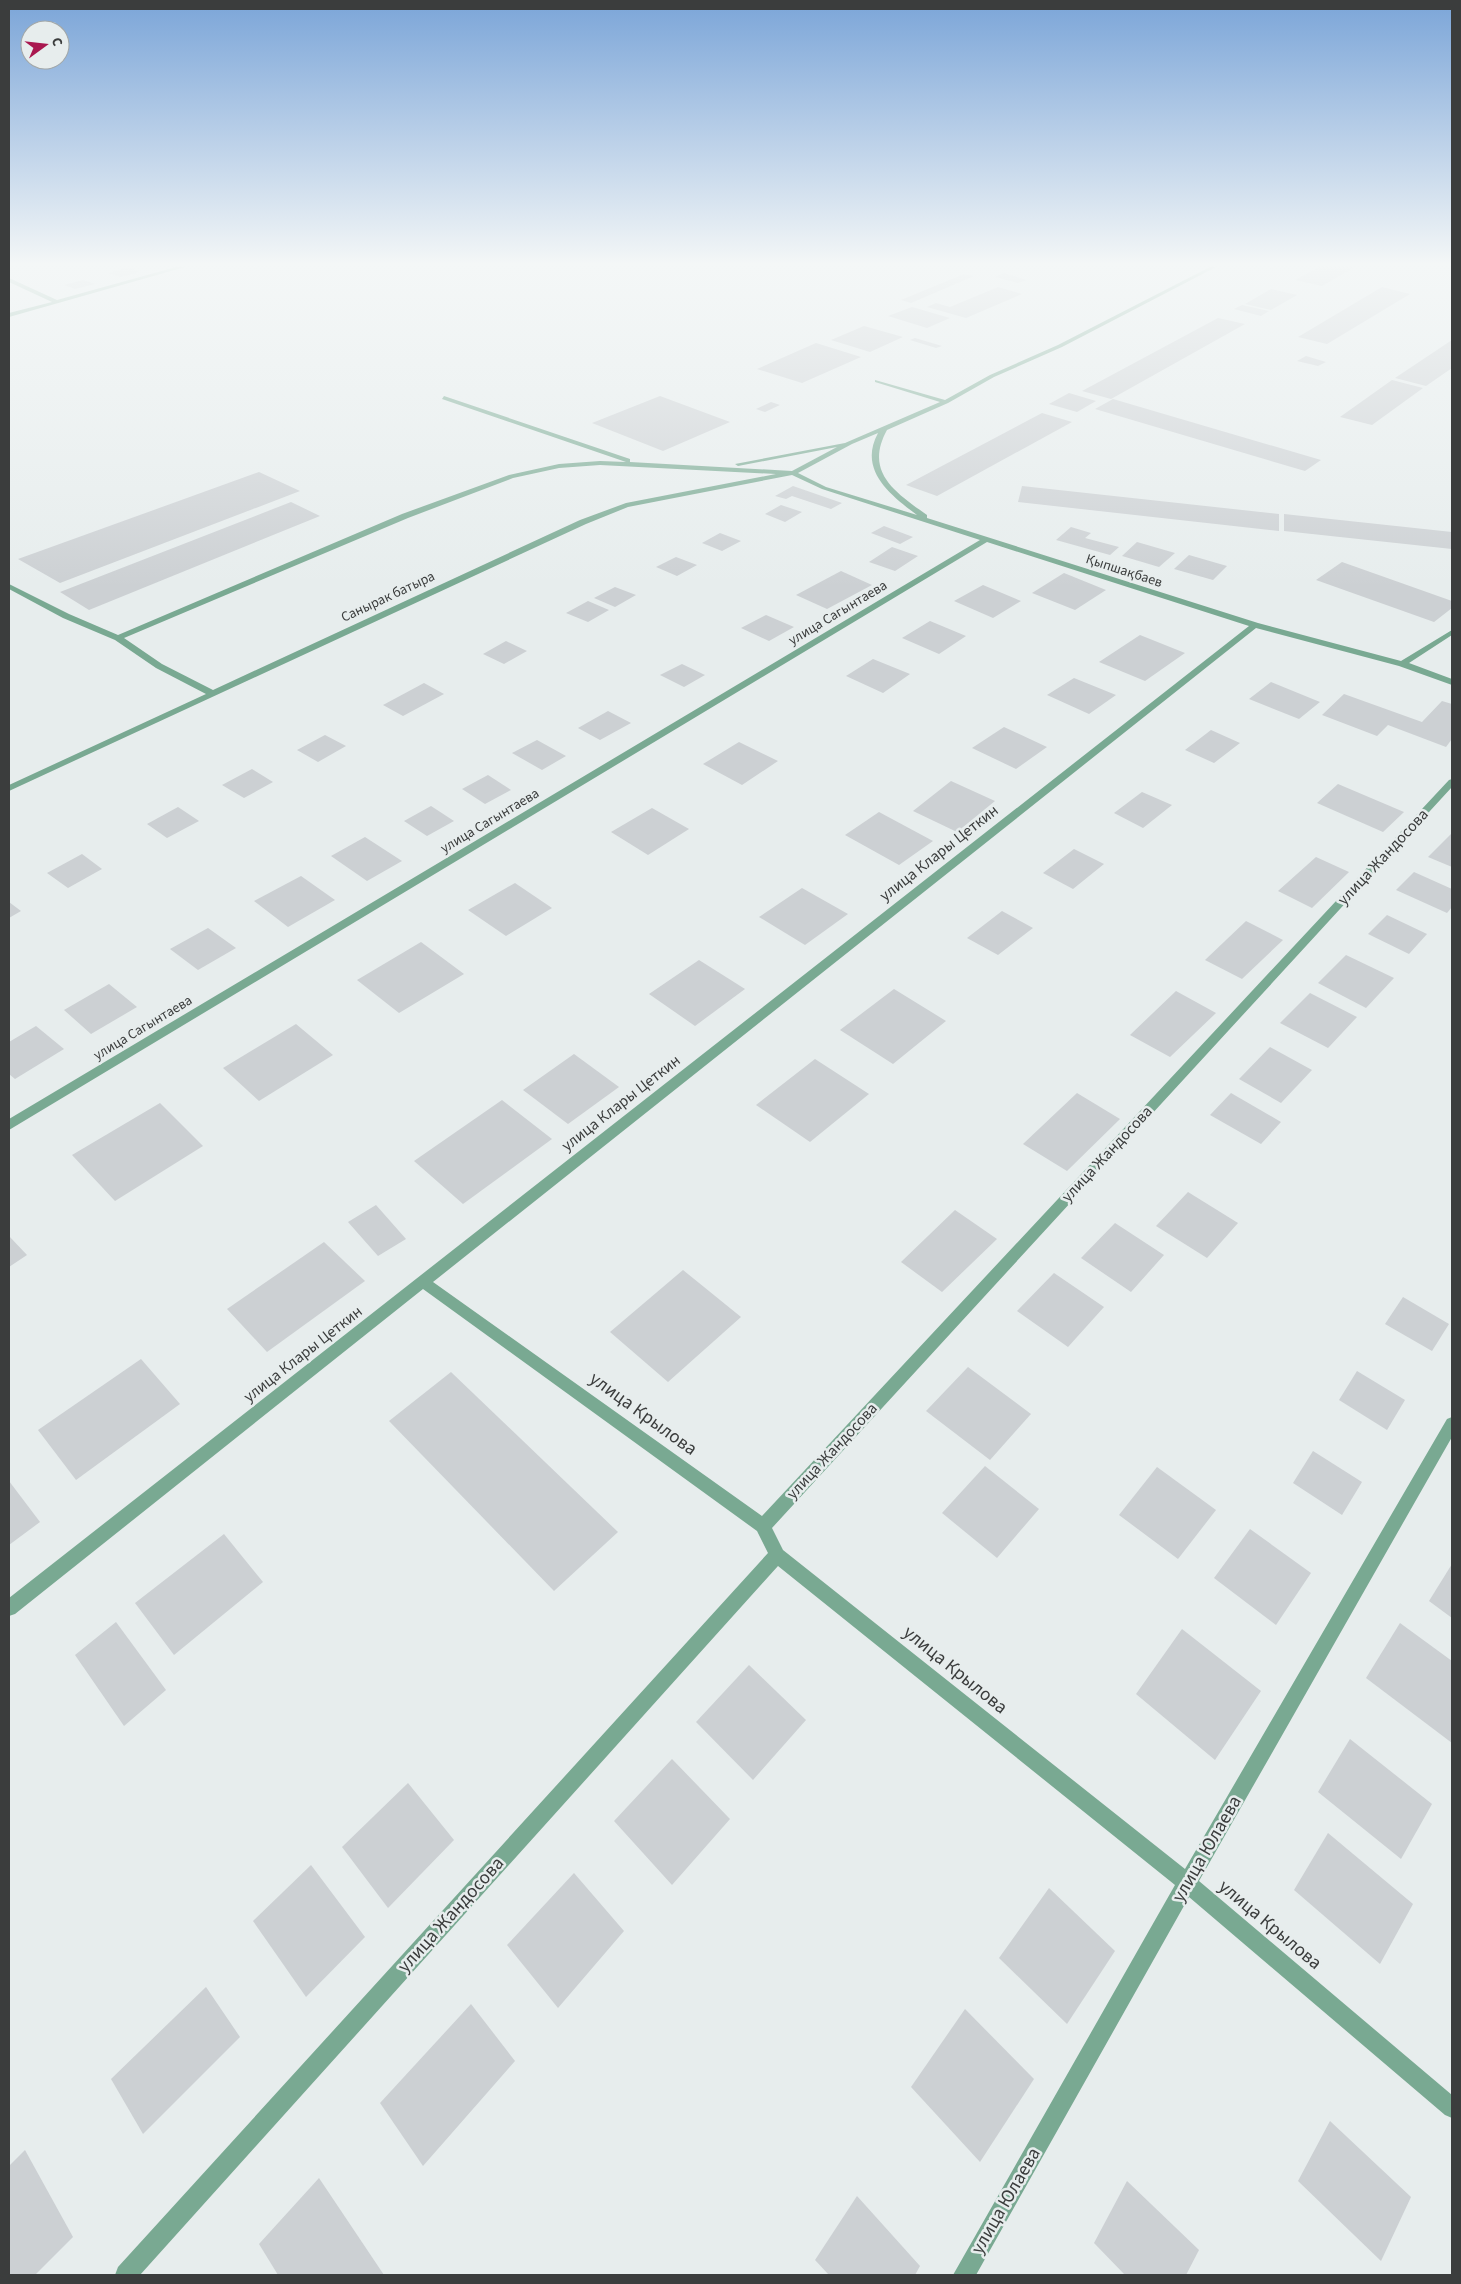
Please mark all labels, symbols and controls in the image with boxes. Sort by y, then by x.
north arrow [20,20,70,70]
text: С [46,35,67,48]
street label: Қыпшақбаев [1083,549,1165,593]
street label: Санырак батыра [338,566,438,628]
street label: улица Сагынтаева [785,576,891,650]
street label: улица Сагынтаева [437,784,543,858]
street label: улица Клары Цеткин [875,799,1003,907]
street label: улица Жандосова [1333,804,1433,910]
street label: улица Сагынтаева [90,991,196,1065]
street label: улица Клары Цеткин [557,1049,685,1157]
street label: улица Жандосова [1057,1101,1157,1207]
street label: улица Клары Цеткин [239,1300,367,1408]
street label: улица Крылова [583,1366,703,1462]
street label: улица Жандосова [782,1398,882,1504]
street label: улица Крылова [897,1619,1013,1721]
street label: улица Юлаева [1166,1791,1248,1907]
street label: улица Жандосова [392,1851,510,1979]
street label: улица Крылова [1212,1874,1328,1976]
street label: улица Юлаева [965,2143,1047,2259]

